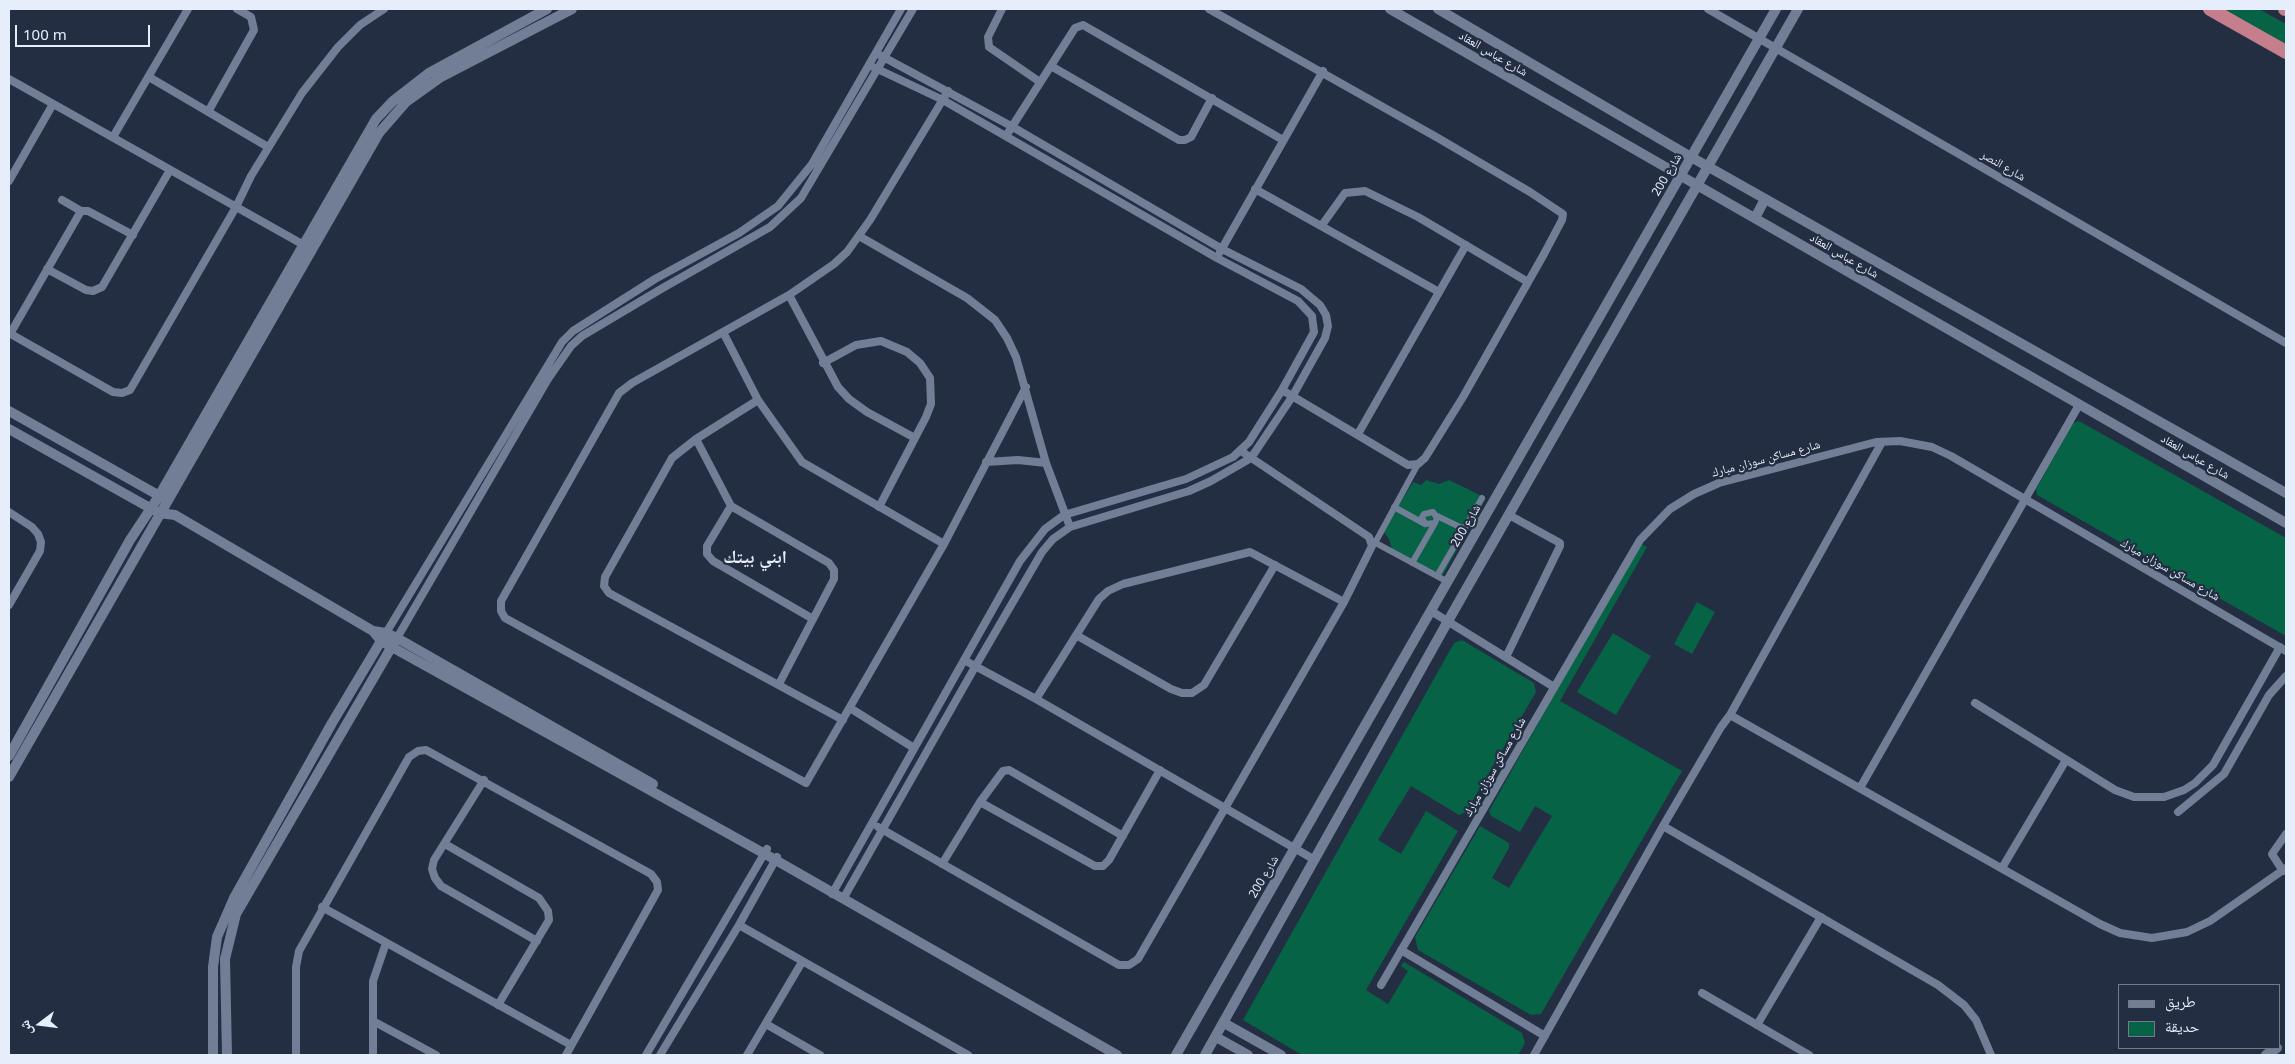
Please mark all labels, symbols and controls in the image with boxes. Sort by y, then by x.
scale bar [18,15,152,47]
text: 100 m [23,24,67,44]
street label: شارع عباس العقاد [1456,29,1530,79]
street label: شارع النصر [1978,148,2028,184]
street label: شارع 200 [1649,151,1685,199]
street label: شارع عباس العقاد [1807,231,1881,281]
street label: شارع عباس العقاد [2158,432,2232,482]
street label: شارع مساكن سوزان مبارك [1710,438,1822,480]
street label: شارع 200 [1448,502,1484,550]
street label: شارع مساكن سوزان مبارك [2118,536,2222,604]
district label: ابني بيتك [723,547,787,569]
street label: شارع مساكن سوزان مبارك [1461,715,1529,819]
street label: شارع 200 [1246,853,1282,901]
legend [2118,984,2280,1049]
text: طريق [2165,991,2196,1011]
north arrow [15,999,65,1049]
text: حديقة [2165,1016,2199,1036]
text: ش [14,1018,36,1038]

